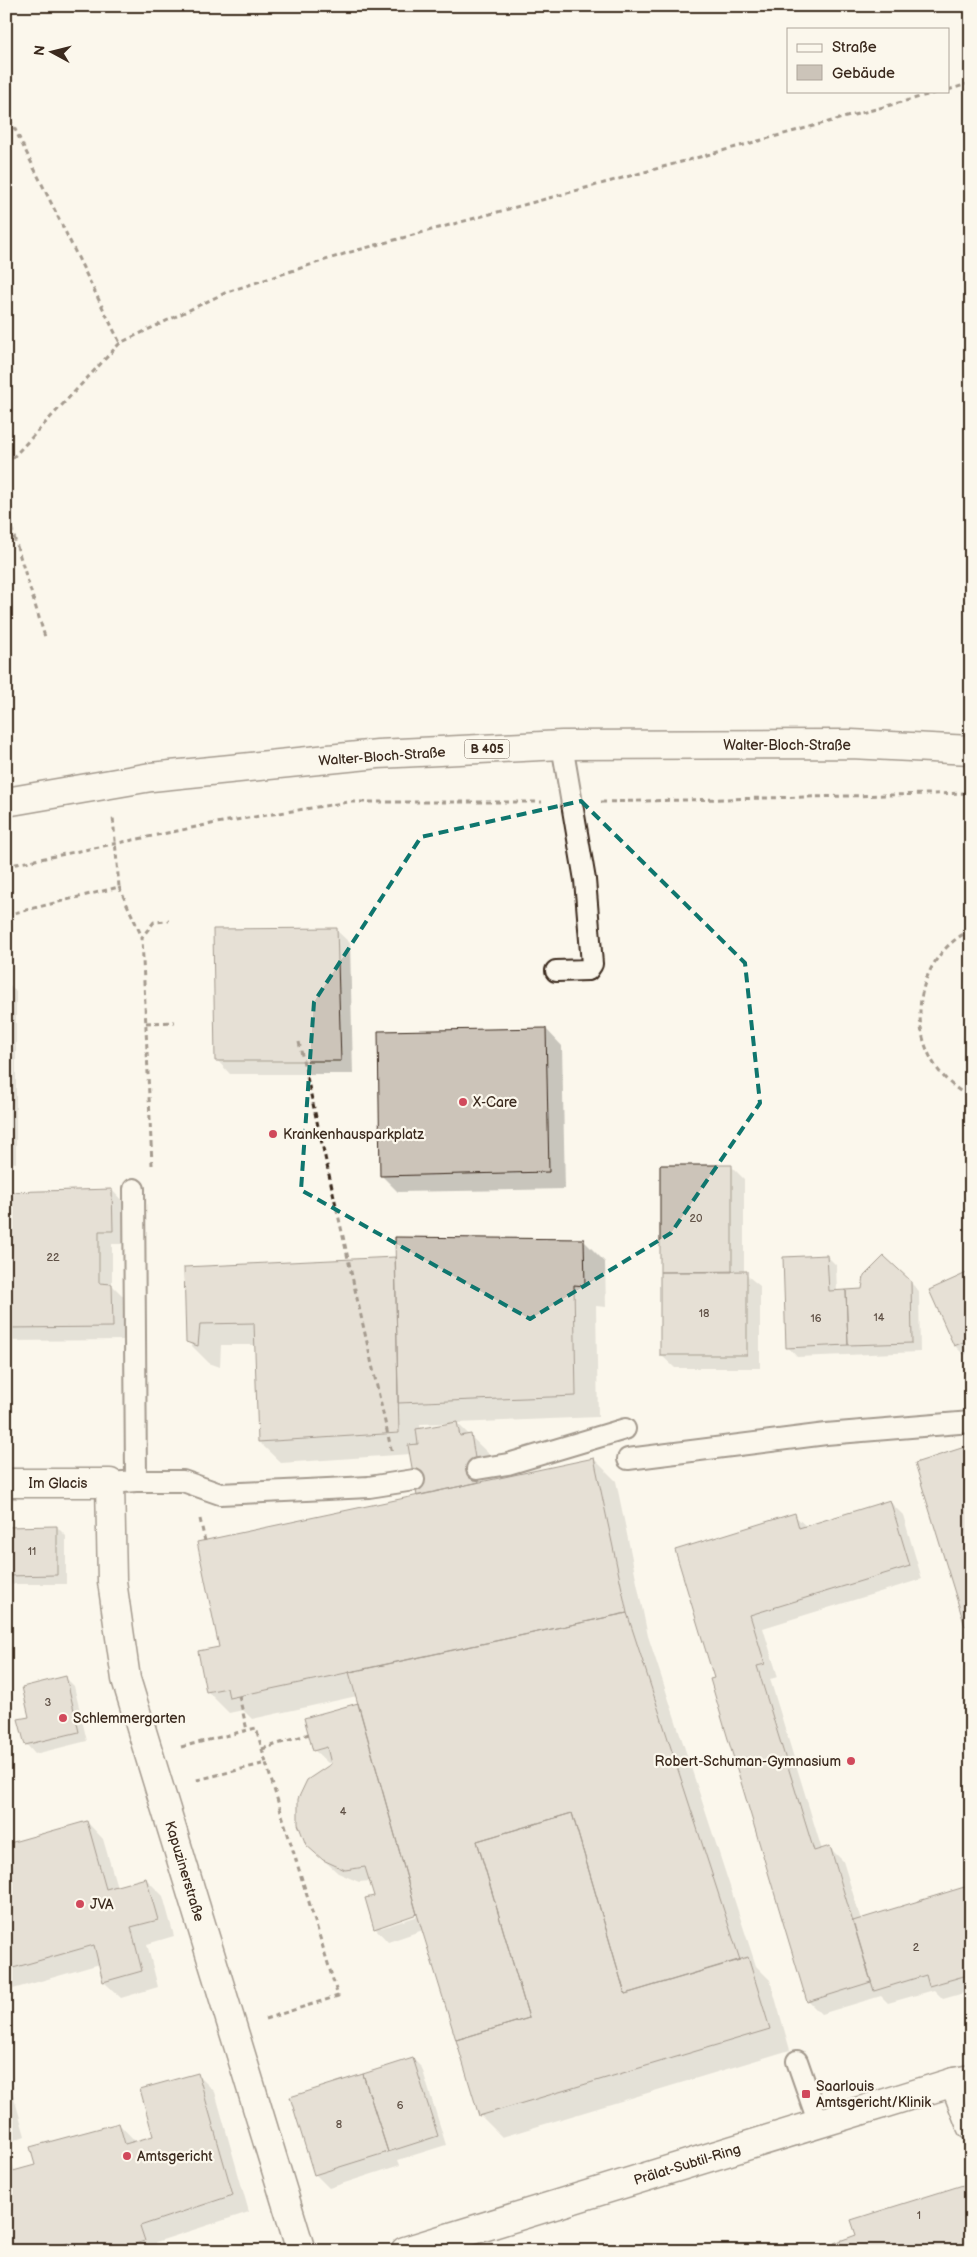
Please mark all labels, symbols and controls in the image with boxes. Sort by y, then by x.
north arrow [28,28,78,78]
legend [787,28,950,92]
text: Straße [832,38,877,57]
text: N [31,44,49,57]
text: Gebäude [832,64,895,83]
street label: Walter-Bloch-Straße [723,737,851,754]
road number: B 405 [464,740,510,759]
street label: Walter-Bloch-Straße [318,744,446,769]
place label: X-Care [472,1094,517,1111]
marker: X-Care [457,1096,469,1108]
place label: Krankenhausparkplatz [283,1126,424,1143]
marker: Krankenhausparkplatz [267,1128,279,1140]
house number: 20 [690,1212,703,1225]
house number: 22 [47,1251,60,1264]
house number: 18 [699,1307,709,1320]
house number: 14 [874,1311,885,1324]
house number: 16 [811,1312,822,1325]
street label: Im Glacis [29,1475,87,1492]
house number: 11 [28,1545,36,1558]
house number: 3 [45,1696,52,1709]
place label: Schlemmergarten [73,1710,186,1727]
marker: Schlemmergarten [57,1712,69,1724]
place label: Robert-Schuman-Gymnasium [655,1753,841,1770]
marker: Robert-Schuman-Gymnasium [845,1755,857,1767]
house number: 4 [340,1805,347,1818]
street label: Kapuzinerstraße [161,1819,208,1923]
place label: JVA [90,1896,114,1913]
marker: JVA [74,1898,86,1910]
house number: 2 [913,1941,920,1954]
place label: Saarlouis Amtsgericht/Klinik [816,2078,931,2111]
marker: Saarlouis Amtsgericht/Klinik [800,2088,812,2100]
house number: 6 [397,2099,404,2112]
house number: 8 [336,2118,342,2131]
street label: Prälat-Subtil-Ring [632,2140,743,2189]
place label: Amtsgericht [137,2148,213,2165]
marker: Amtsgericht [121,2150,133,2162]
house number: 1 [917,2209,921,2222]

